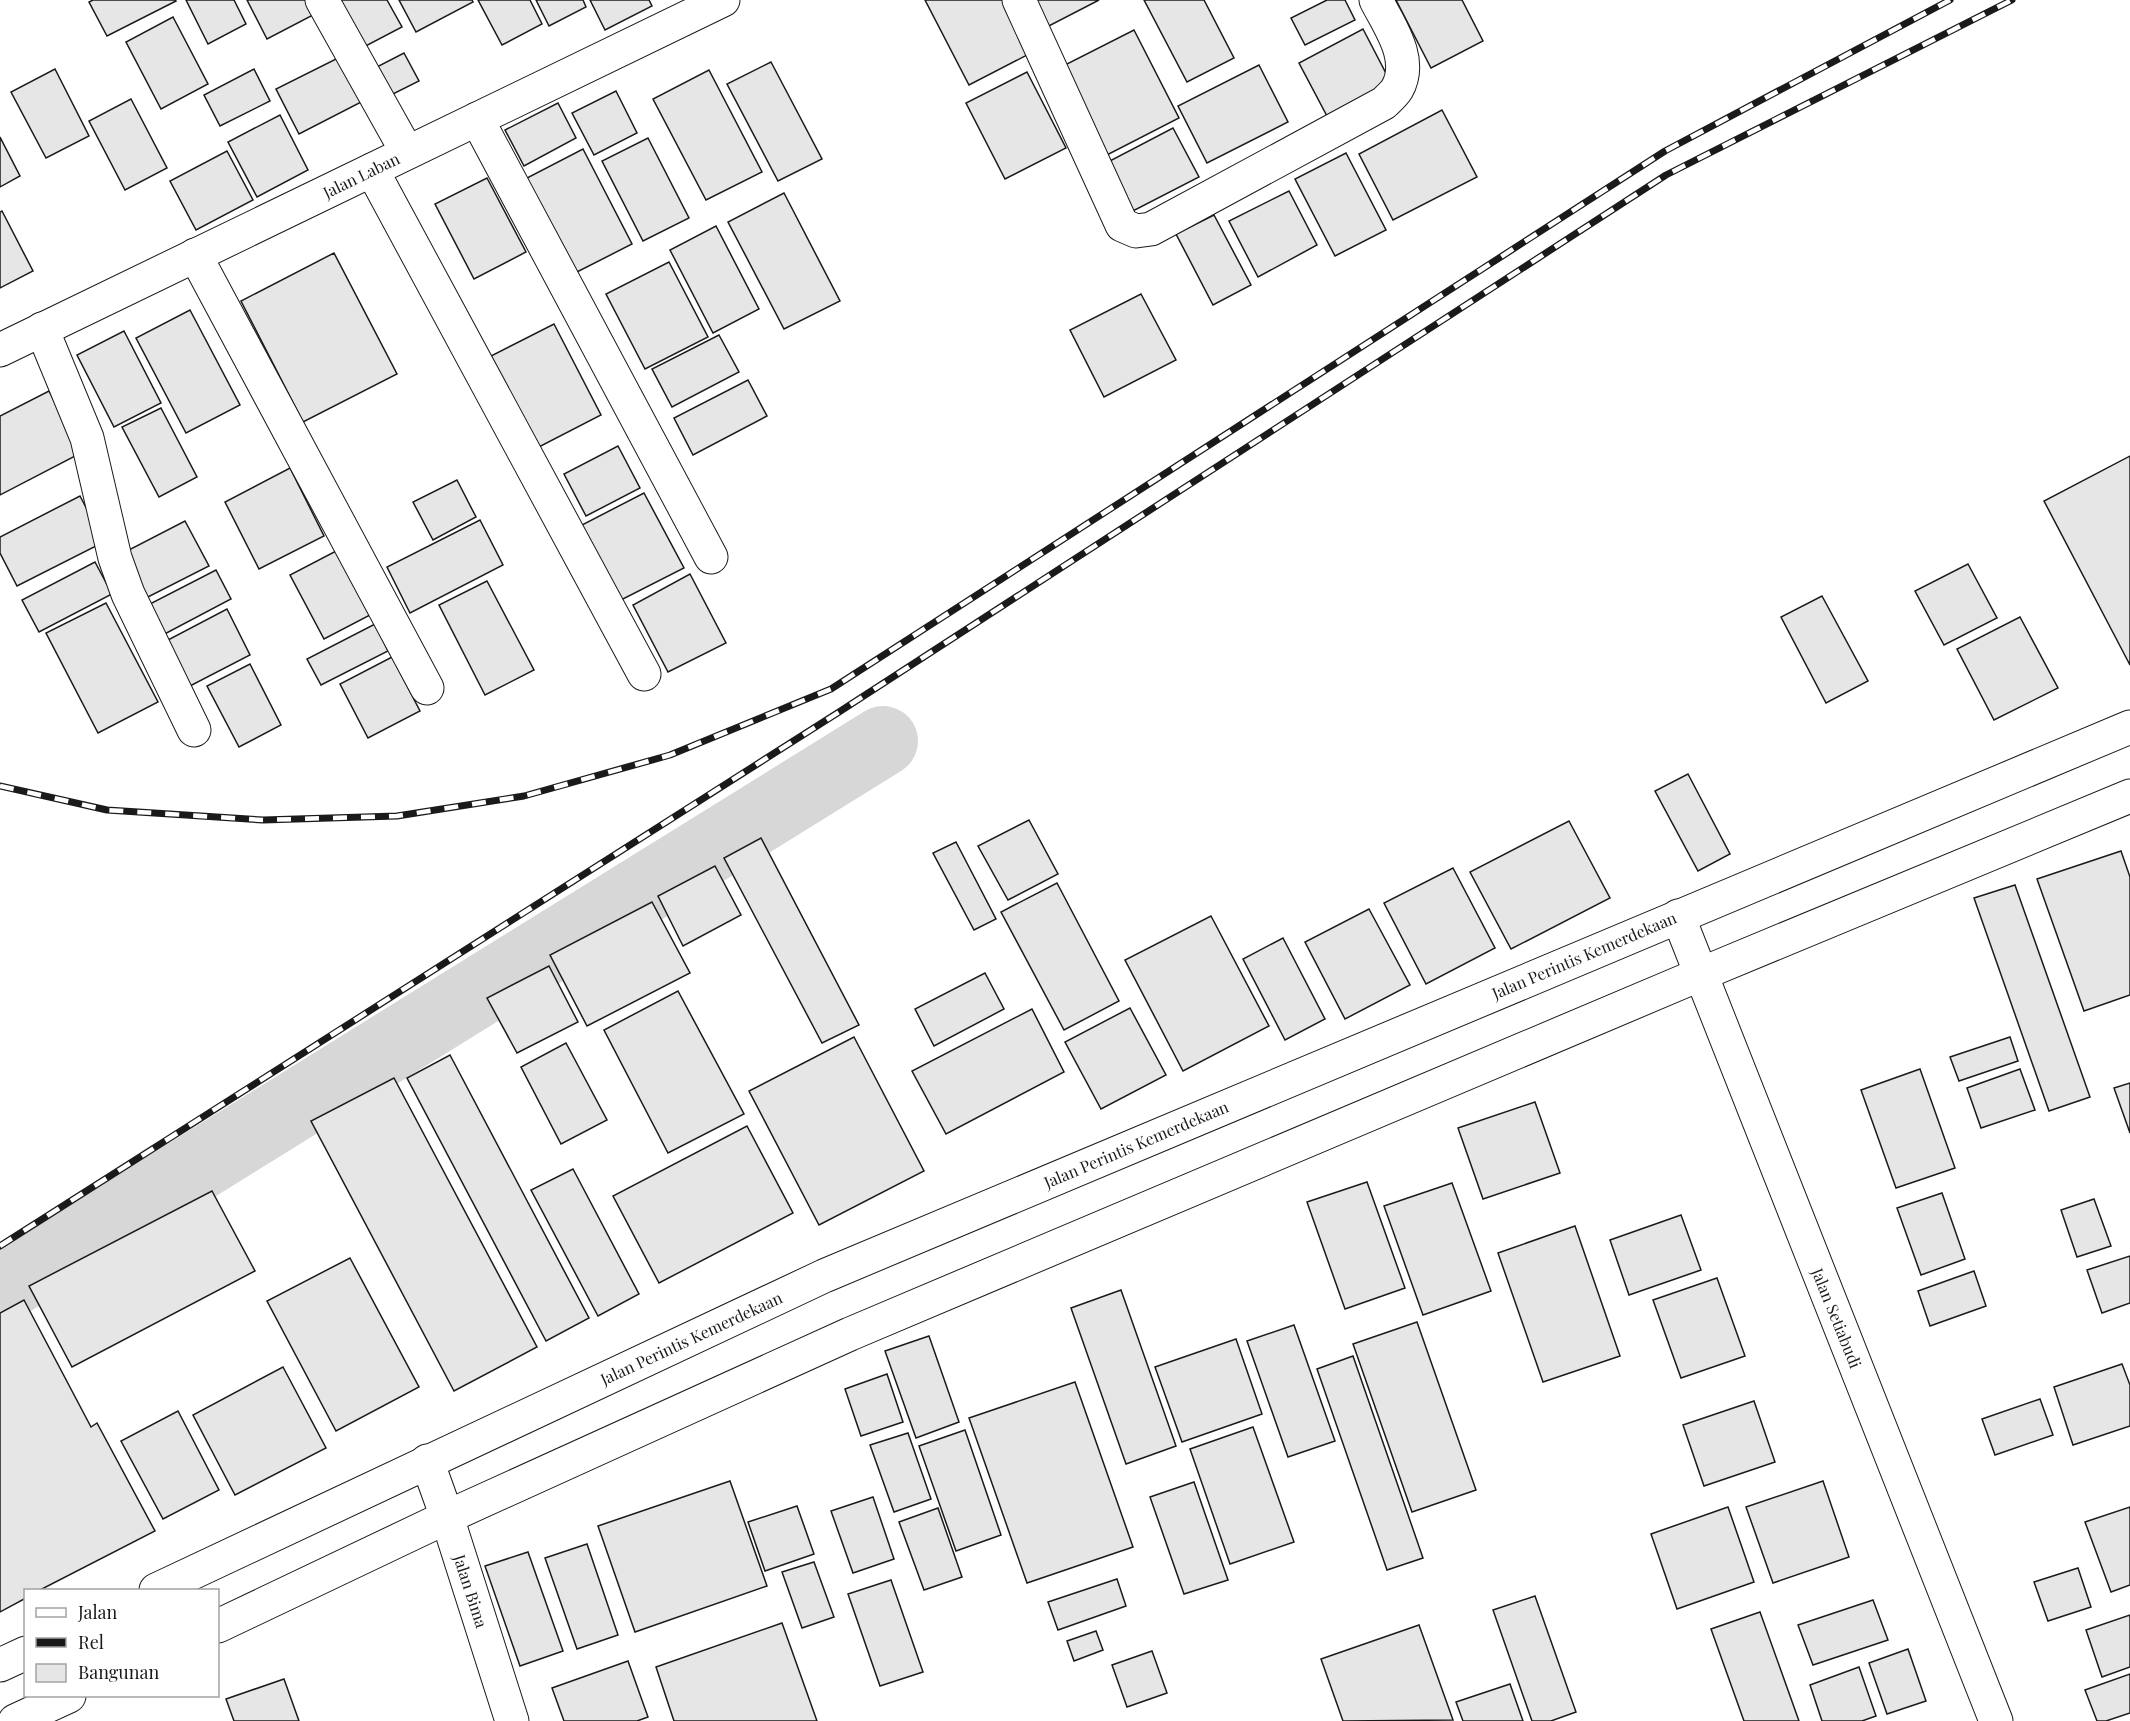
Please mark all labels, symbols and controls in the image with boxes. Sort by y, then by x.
street label: Jalan Laban [318,147,403,203]
street label: Jalan Perintis Kemerdekaan [1488,906,1680,1004]
street label: Jalan Perintis Kemerdekaan [1040,1095,1232,1193]
street label: Jalan Setiabudi [1807,1264,1867,1371]
street label: Jalan Perintis Kemerdekaan [596,1286,786,1390]
street label: Jalan Bima [449,1551,493,1630]
legend [24,1589,219,1697]
text: Jalan [77,1600,118,1624]
text: Rel [78,1630,104,1654]
text: Bangunan [78,1660,159,1684]

